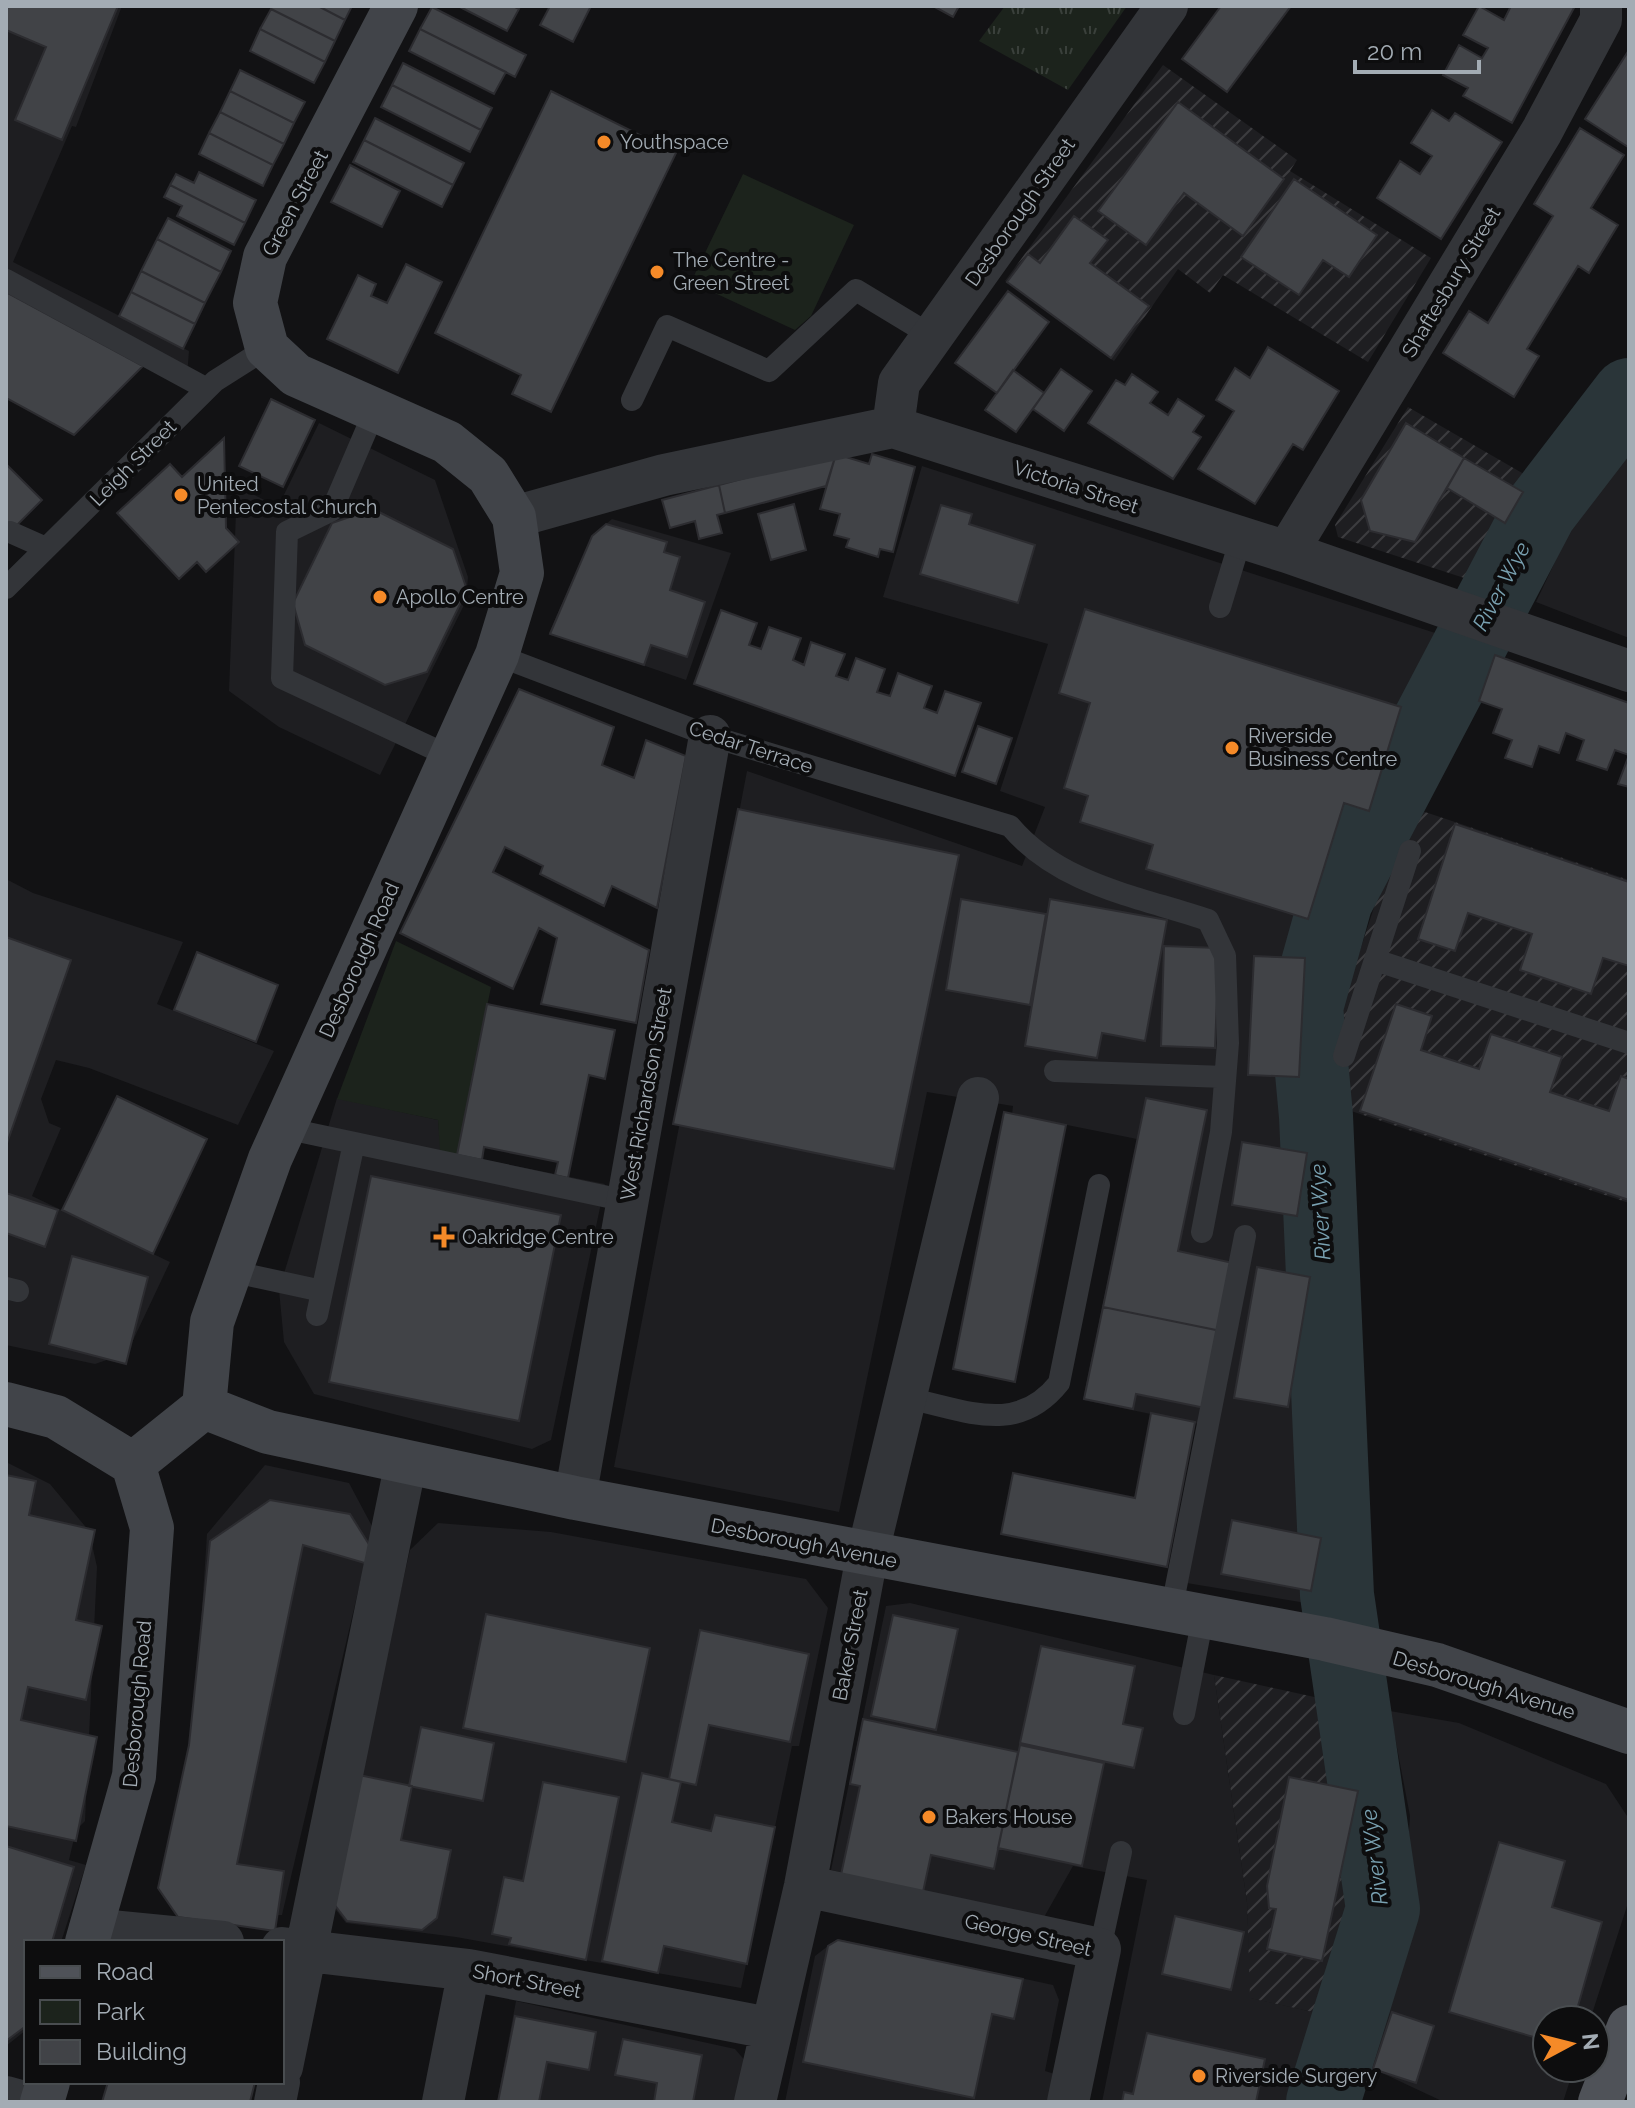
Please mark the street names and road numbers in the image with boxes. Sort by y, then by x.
street label: Desborough Street [960,133,1080,291]
street label: Green Street [257,146,333,260]
street label: Shaftesbury Street [1397,202,1506,362]
street label: Leigh Street [85,415,181,511]
street label: Victoria Street [1010,455,1142,519]
street label: Cedar Terrace [686,716,816,778]
street label: Desborough Road [314,879,404,1041]
street label: West Richardson Street [615,985,677,1203]
street label: Desborough Avenue [709,1513,899,1573]
street label: Baker Street [827,1587,873,1703]
street label: Desborough Road [118,1620,156,1788]
street label: Desborough Avenue [1390,1646,1578,1724]
street label: George Street [962,1909,1094,1961]
street label: Short Street [471,1959,584,2003]

